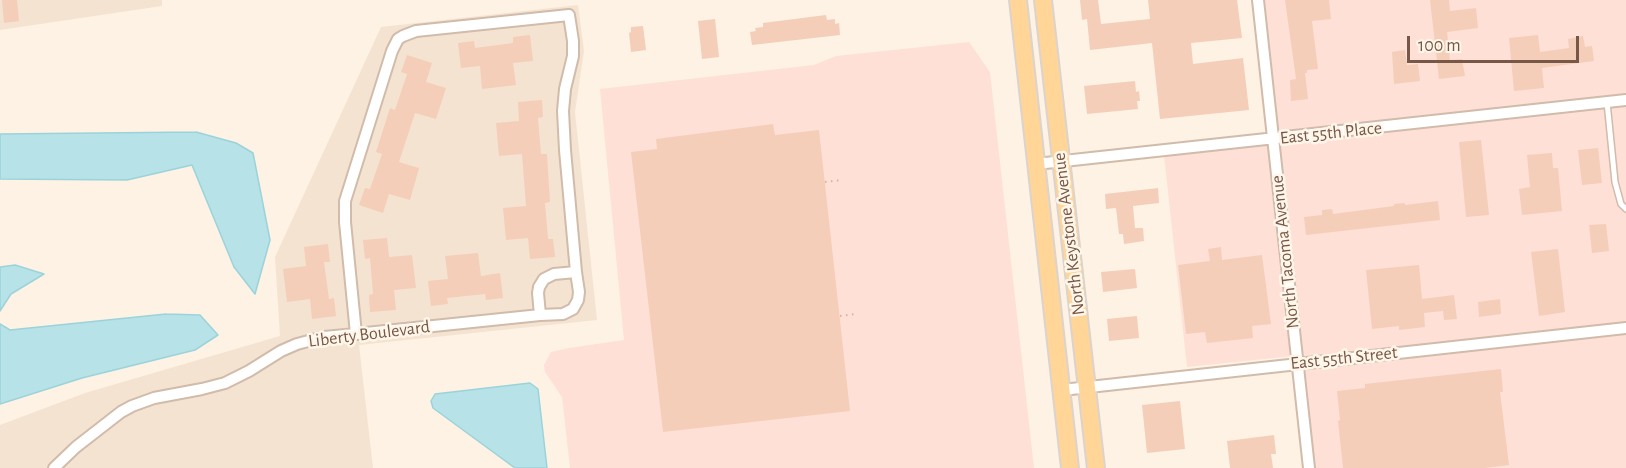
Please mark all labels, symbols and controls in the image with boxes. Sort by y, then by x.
scale bar [1410,24,1582,62]
text: 100 m [1418,37,1461,55]
street label: East 55th Place [1279,117,1383,149]
street label: North Keystone Avenue [1048,151,1090,317]
street label: North Tacoma Avenue [1266,174,1304,330]
street label: Liberty Boulevard [307,316,431,352]
street label: East 55th Street [1289,342,1399,374]

